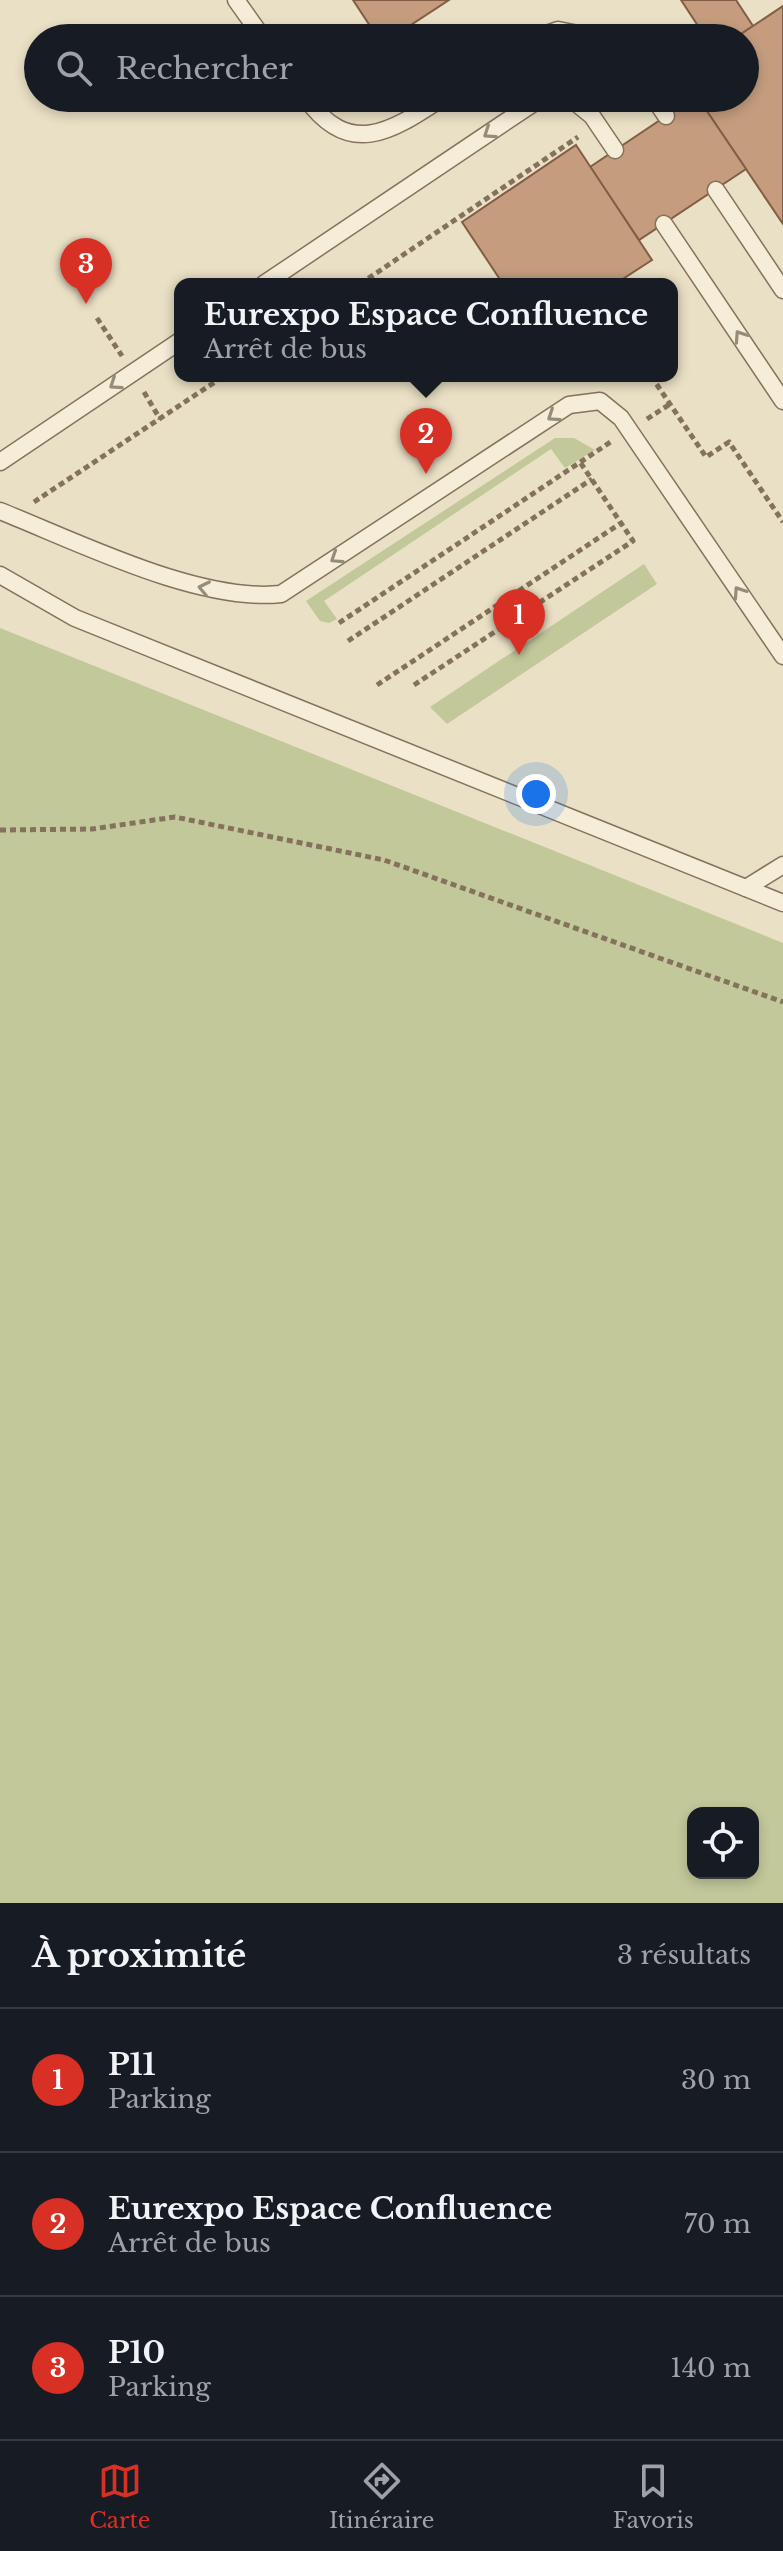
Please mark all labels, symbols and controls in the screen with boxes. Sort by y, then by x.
search box [24,24,759,112]
icon: search [52,46,96,90]
text: Rechercher [116,50,293,87]
one-way arrow [483,124,497,139]
pin: 3 [60,238,112,304]
popup [174,278,678,382]
text: Eurexpo Espace Confluence [204,296,648,333]
one-way arrow [734,331,749,345]
text: Arrêt de bus [204,333,367,365]
one-way arrow [110,374,124,389]
one-way arrow [548,406,562,421]
pin: 2 [400,408,452,474]
one-way arrow [330,549,345,564]
one-way arrow [198,580,211,597]
one-way arrow [734,586,749,600]
pin: 1 [493,589,545,655]
your location [516,774,556,814]
map controls [687,1807,759,1879]
button: locate [687,1807,759,1879]
text: À proximité [32,1934,246,1976]
text: 3 résultats [617,1939,751,1971]
text: P11 [108,2046,156,2083]
text: 1 [52,2064,64,2096]
text: 30 m [681,2064,751,2096]
text: Parking [108,2083,211,2115]
text: Eurexpo Espace Confluence [108,2190,552,2227]
text: 2 [50,2208,66,2240]
text: 70 m [684,2208,751,2240]
text: Arrêt de bus [108,2227,271,2259]
text: P10 [108,2334,165,2371]
text: 3 [50,2352,66,2384]
text: 140 m [670,2352,751,2384]
text: Parking [108,2371,211,2403]
tab: Carte [89,2459,150,2534]
tab: Itinéraire [329,2459,434,2534]
tab: Favoris [613,2459,694,2534]

